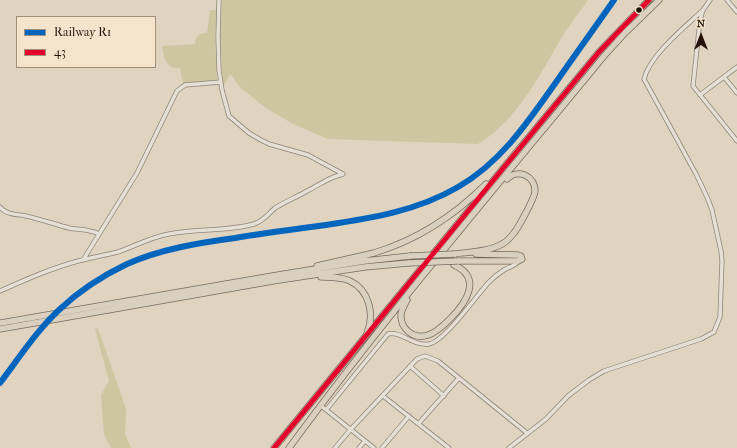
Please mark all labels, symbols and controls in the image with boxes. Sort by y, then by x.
unlabelled marker [634,5,644,15]
legend [16,16,156,68]
north arrow [681,16,721,56]
text: N [697,17,705,30]
text: Railway R1 [54,25,111,39]
text: 43 [54,45,66,59]

